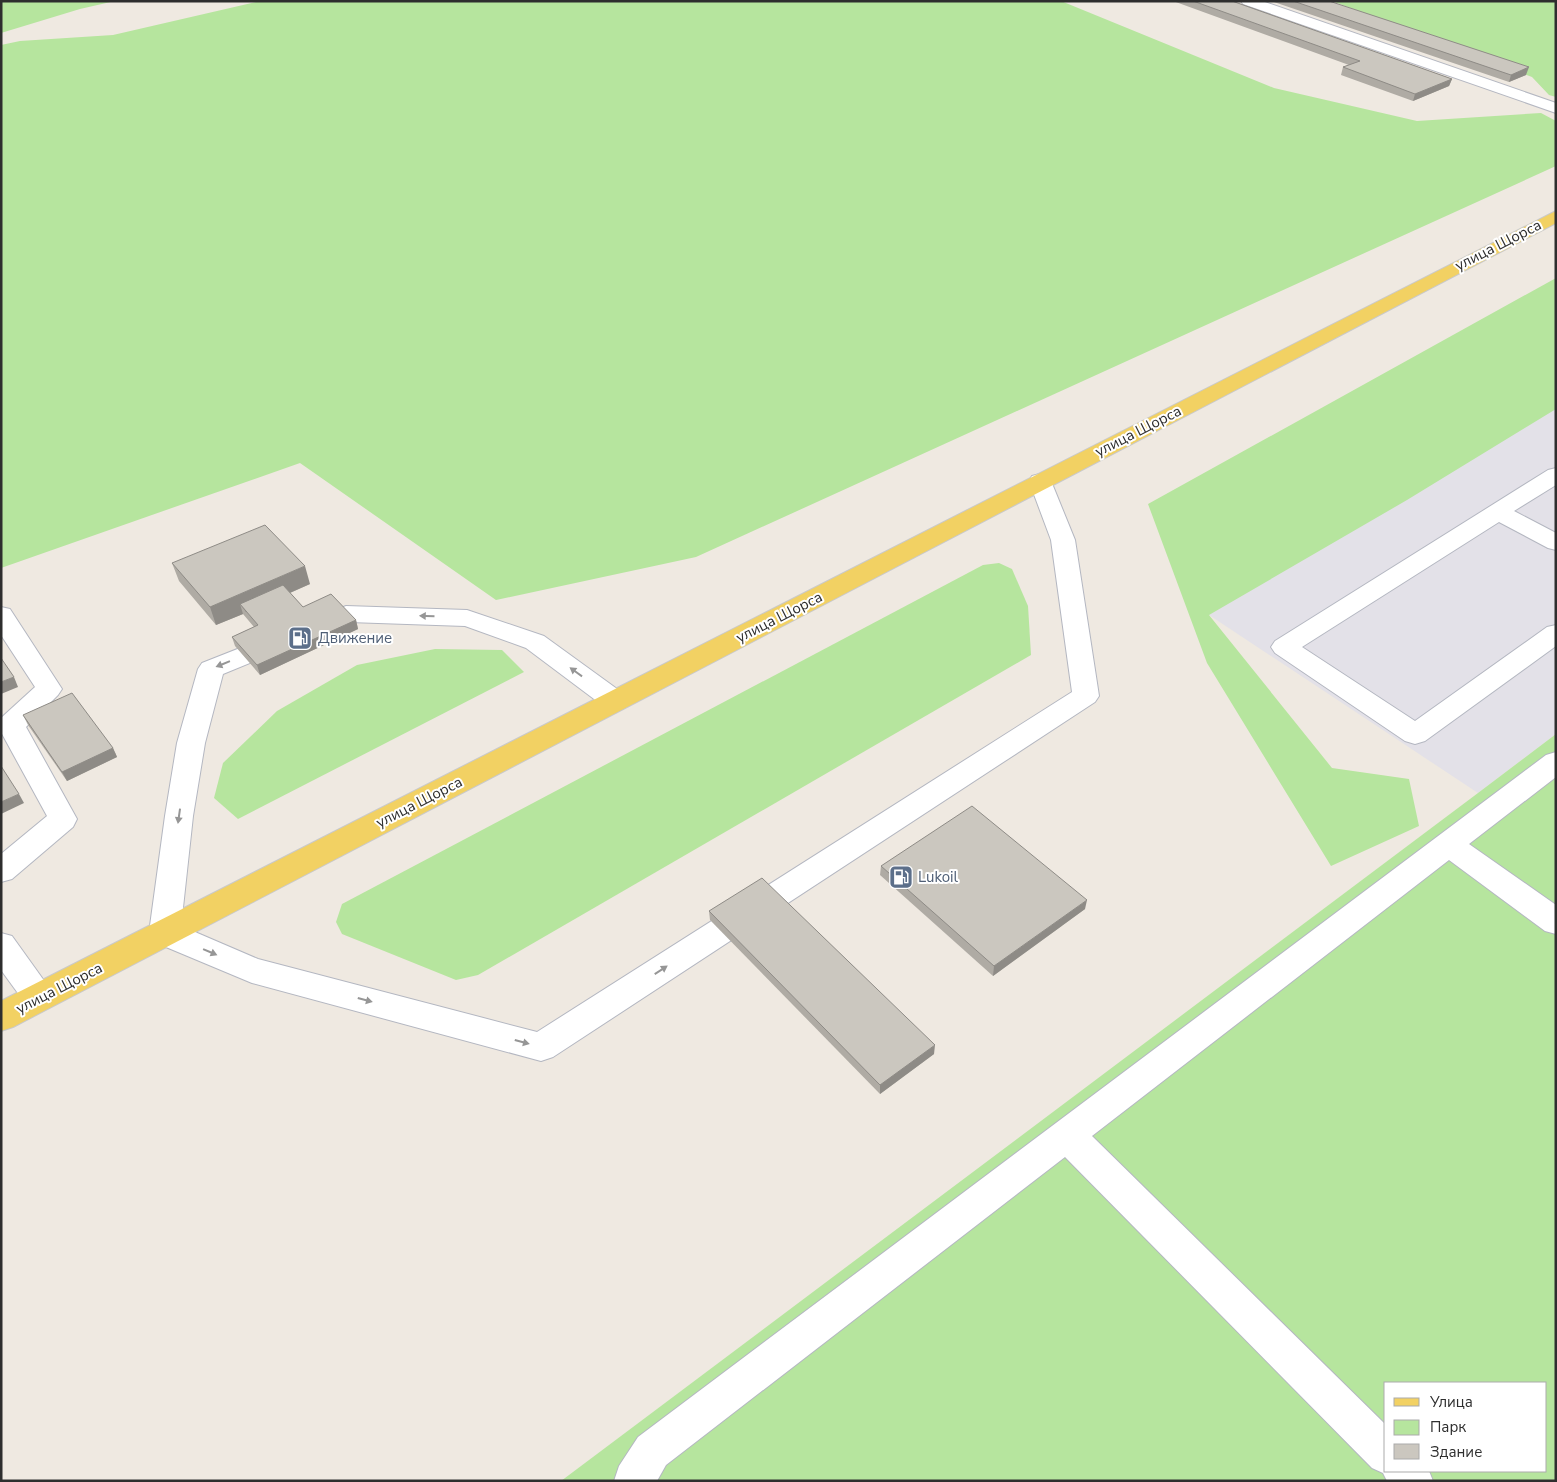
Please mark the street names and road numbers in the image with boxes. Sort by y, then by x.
street label: улица Щорса [1451,215,1545,275]
street label: улица Щорса [1091,401,1185,461]
street label: улица Щорса [732,587,826,647]
street label: улица Щорса [372,772,466,832]
street label: улица Щорса [12,958,106,1018]

